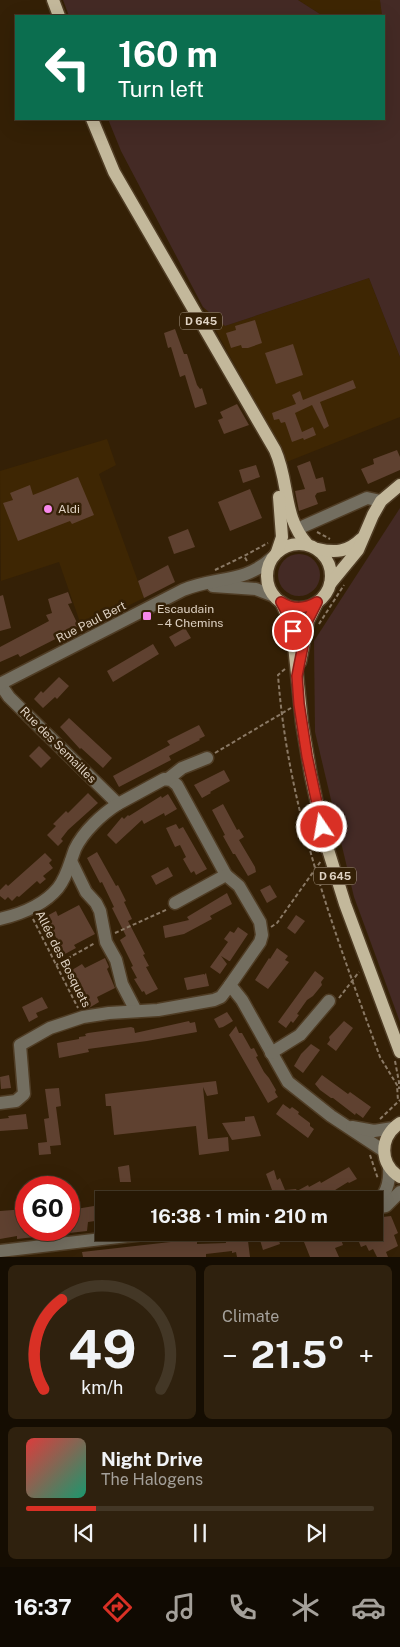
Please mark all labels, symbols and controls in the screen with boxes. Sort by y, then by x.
text: 160 m [118,34,218,75]
icon: left [35,35,100,100]
text: Turn left [118,76,204,102]
road number: D 645 [180,312,222,330]
place label: Aldi [58,502,80,516]
marker: Aldi [42,503,54,515]
street label: Rue Paul Bert [54,598,129,646]
place label: Escaudain – 4 Chemins [157,602,223,630]
marker: Escaudain – 4 Chemins [141,610,153,622]
pin [272,610,314,652]
icon: arrive [279,617,307,645]
street label: Rue des Semailles [17,704,99,786]
position arrow [295,800,347,852]
road number: D 645 [314,868,356,884]
street label: Allée des Bosquets [33,908,93,1010]
speed limit sign: 60 [15,1176,80,1241]
text: 16:38 · 1 min · 210 m [150,1205,328,1227]
text: Climate [222,1307,279,1326]
text: 49 [68,1319,136,1380]
text: 21.5° [251,1332,345,1377]
text: − [222,1339,238,1372]
text: + [358,1339,374,1372]
text: km/h [81,1377,123,1398]
text: Night Drive [101,1448,203,1470]
text: The Halogens [101,1470,203,1489]
icon: previous [70,1519,98,1547]
icon: pause [186,1519,214,1547]
icon: next [302,1519,330,1547]
icon: directions [100,1590,135,1625]
icon: music [163,1590,198,1625]
icon: phone [225,1590,260,1625]
icon: climate [288,1590,323,1625]
icon: car [351,1590,386,1625]
text: 16:37 [14,1594,72,1620]

